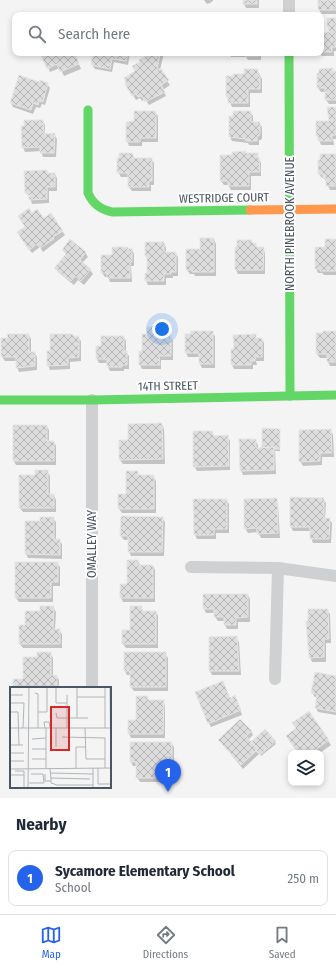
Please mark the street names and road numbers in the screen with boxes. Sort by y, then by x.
street label: NORTH PINEBROOK AVENUE [283,157,297,291]
street label: WESTRIDGE COURT [179,190,270,206]
street label: 14TH STREET [138,378,199,394]
street label: OMALLEY WAY [85,510,99,578]

